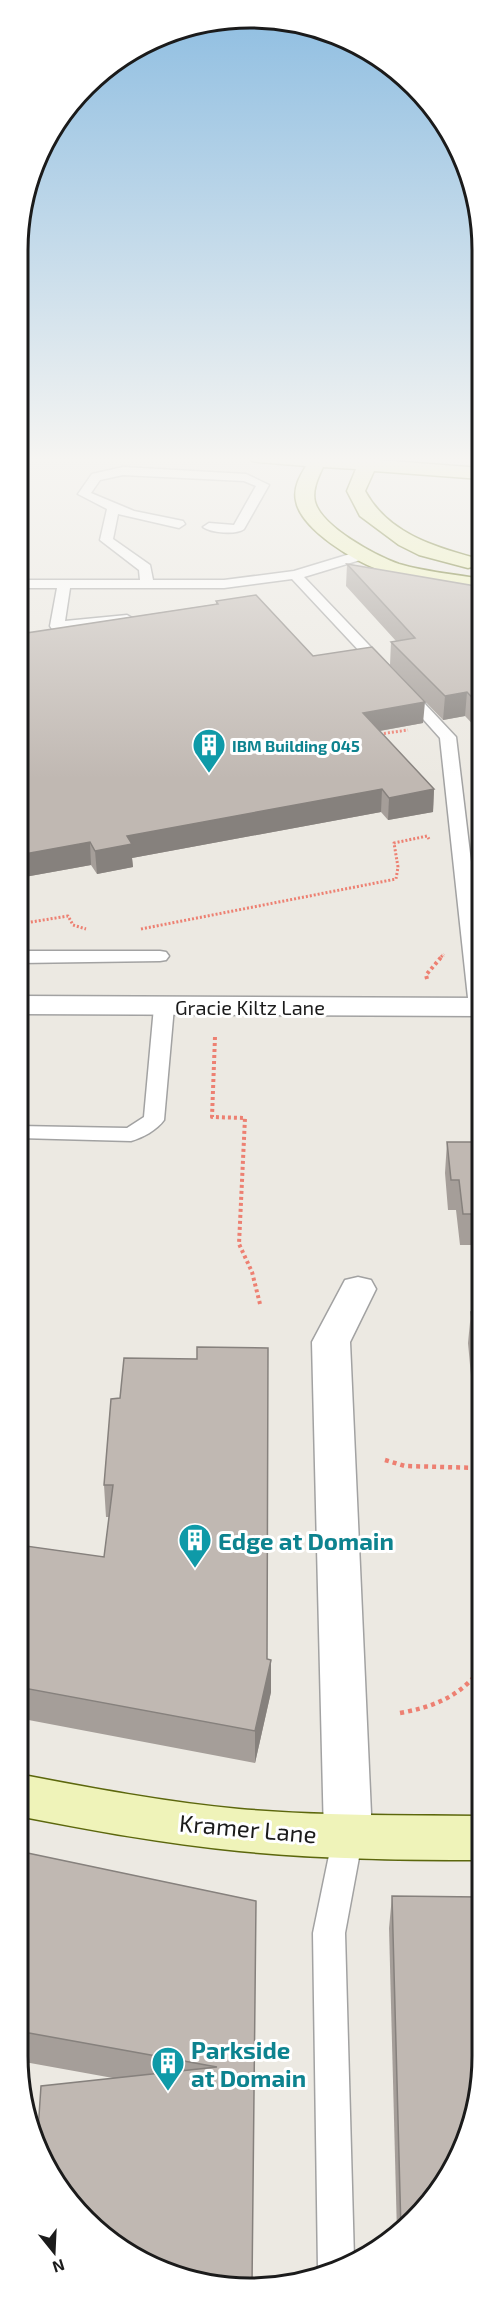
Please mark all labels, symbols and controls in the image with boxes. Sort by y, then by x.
building icon: IBM Building 045 [191,727,227,774]
place label: IBM Building 045 [232,736,360,755]
street label: Gracie Kiltz Lane [175,995,325,1019]
building icon: Edge at Domain [177,1522,213,1569]
place label: Edge at Domain [218,1526,394,1555]
street label: Kramer Lane [178,1808,318,1848]
place label: Parkside at Domain [191,2035,306,2092]
building icon: Parkside at Domain [150,2045,186,2092]
north arrow [24,2222,84,2282]
text: N [50,2256,67,2278]

